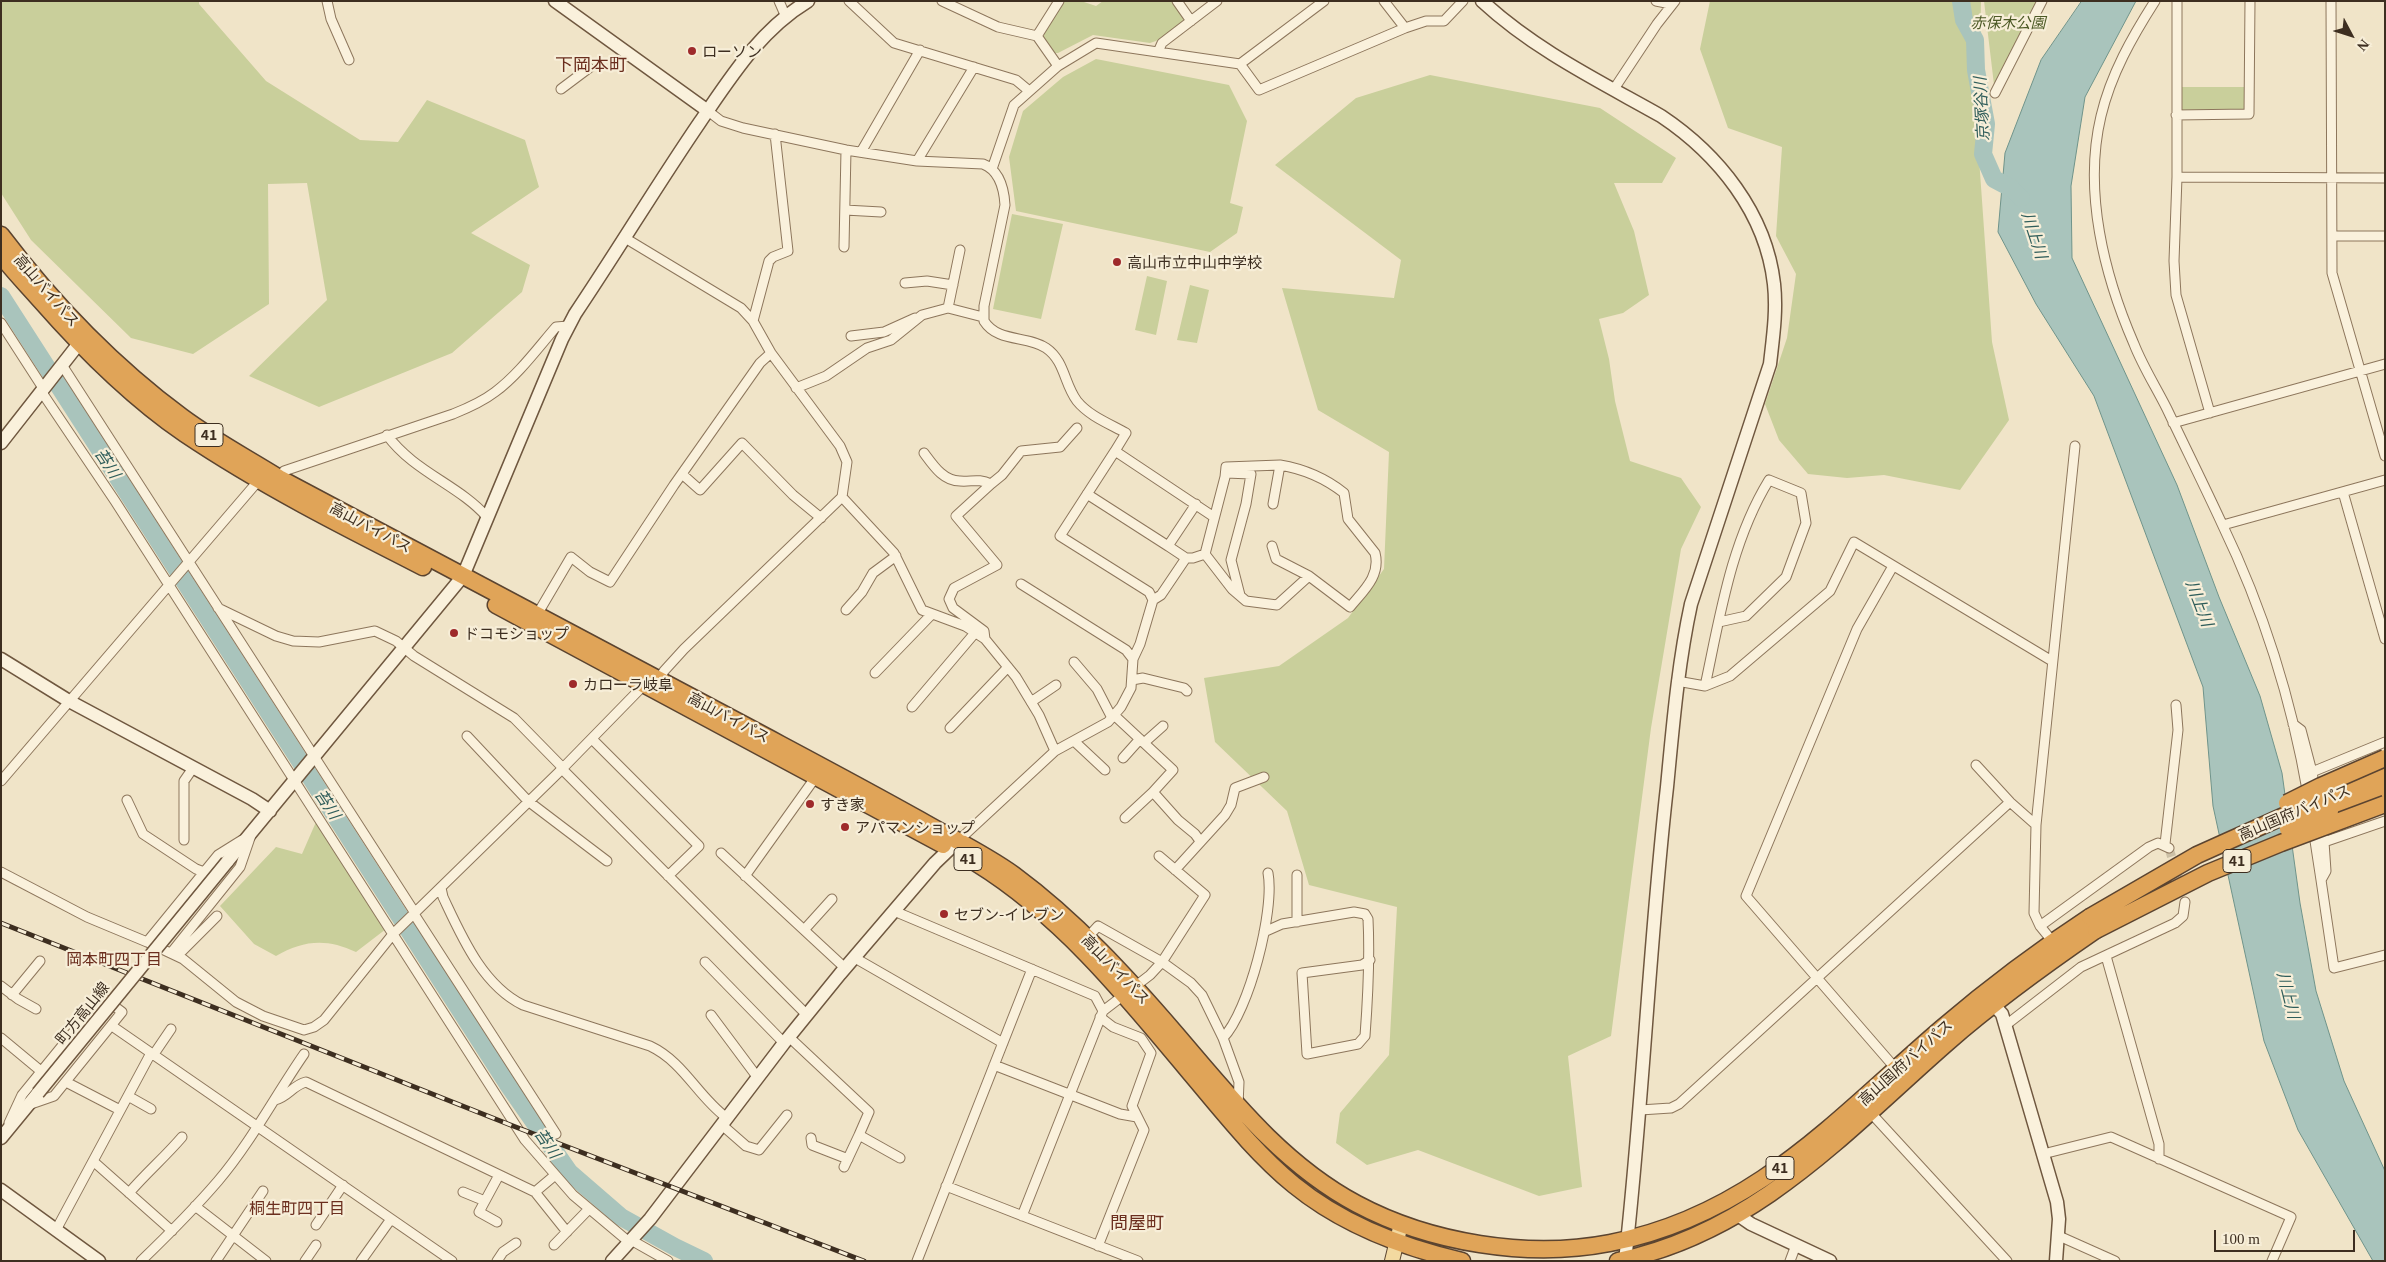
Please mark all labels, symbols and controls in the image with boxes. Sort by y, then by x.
north arrow [2326,10,2376,60]
park label: 赤保木公園 [1971,13,2045,31]
text: N [2354,36,2372,54]
place label: ローソン [702,42,762,60]
marker: ローソン [686,45,698,57]
district label: 下岡本町 [555,53,627,75]
water label: 京塚谷川 [1970,77,1992,141]
water label: 川上川 [2018,209,2052,261]
street label: 高山バイパス [11,250,83,330]
place label: 高山市立中山中学校 [1127,253,1262,271]
marker: 高山市立中山中学校 [1111,256,1123,268]
road number: 41 [195,424,223,446]
water label: 苔川 [91,444,125,482]
street label: 高山バイパス [327,498,415,556]
water label: 川上川 [2182,577,2218,629]
place label: ドコモショップ [464,624,569,642]
marker: ドコモショップ [448,627,460,639]
place label: カローラ岐阜 [583,675,673,693]
marker: カローラ岐阜 [567,678,579,690]
street label: 高山バイパス [685,688,773,746]
street label: 高山国府バイパス [2235,780,2353,844]
water label: 苔川 [311,785,345,823]
place label: すき家 [820,795,865,813]
marker: すき家 [804,798,816,810]
place label: アパマンショップ [855,818,975,836]
marker: アパマンショップ [839,821,851,833]
road number: 41 [954,848,982,871]
road number: 41 [2223,849,2251,872]
place label: セブン-イレブン [954,905,1064,923]
marker: セブン-イレブン [938,908,950,920]
street label: 高山バイパス [1078,930,1154,1008]
district label: 岡本町四丁目 [66,949,162,969]
water label: 川上川 [2274,969,2304,1021]
street label: 町方高山線 [51,978,113,1048]
street label: 高山国府バイパス [1854,1015,1956,1109]
water label: 苔川 [531,1124,565,1162]
road number: 41 [1766,1156,1794,1180]
district label: 桐生町四丁目 [249,1198,345,1218]
district label: 問屋町 [1110,1211,1164,1233]
scale bar [2216,1220,2357,1252]
text: 100 m [2222,1231,2260,1247]

